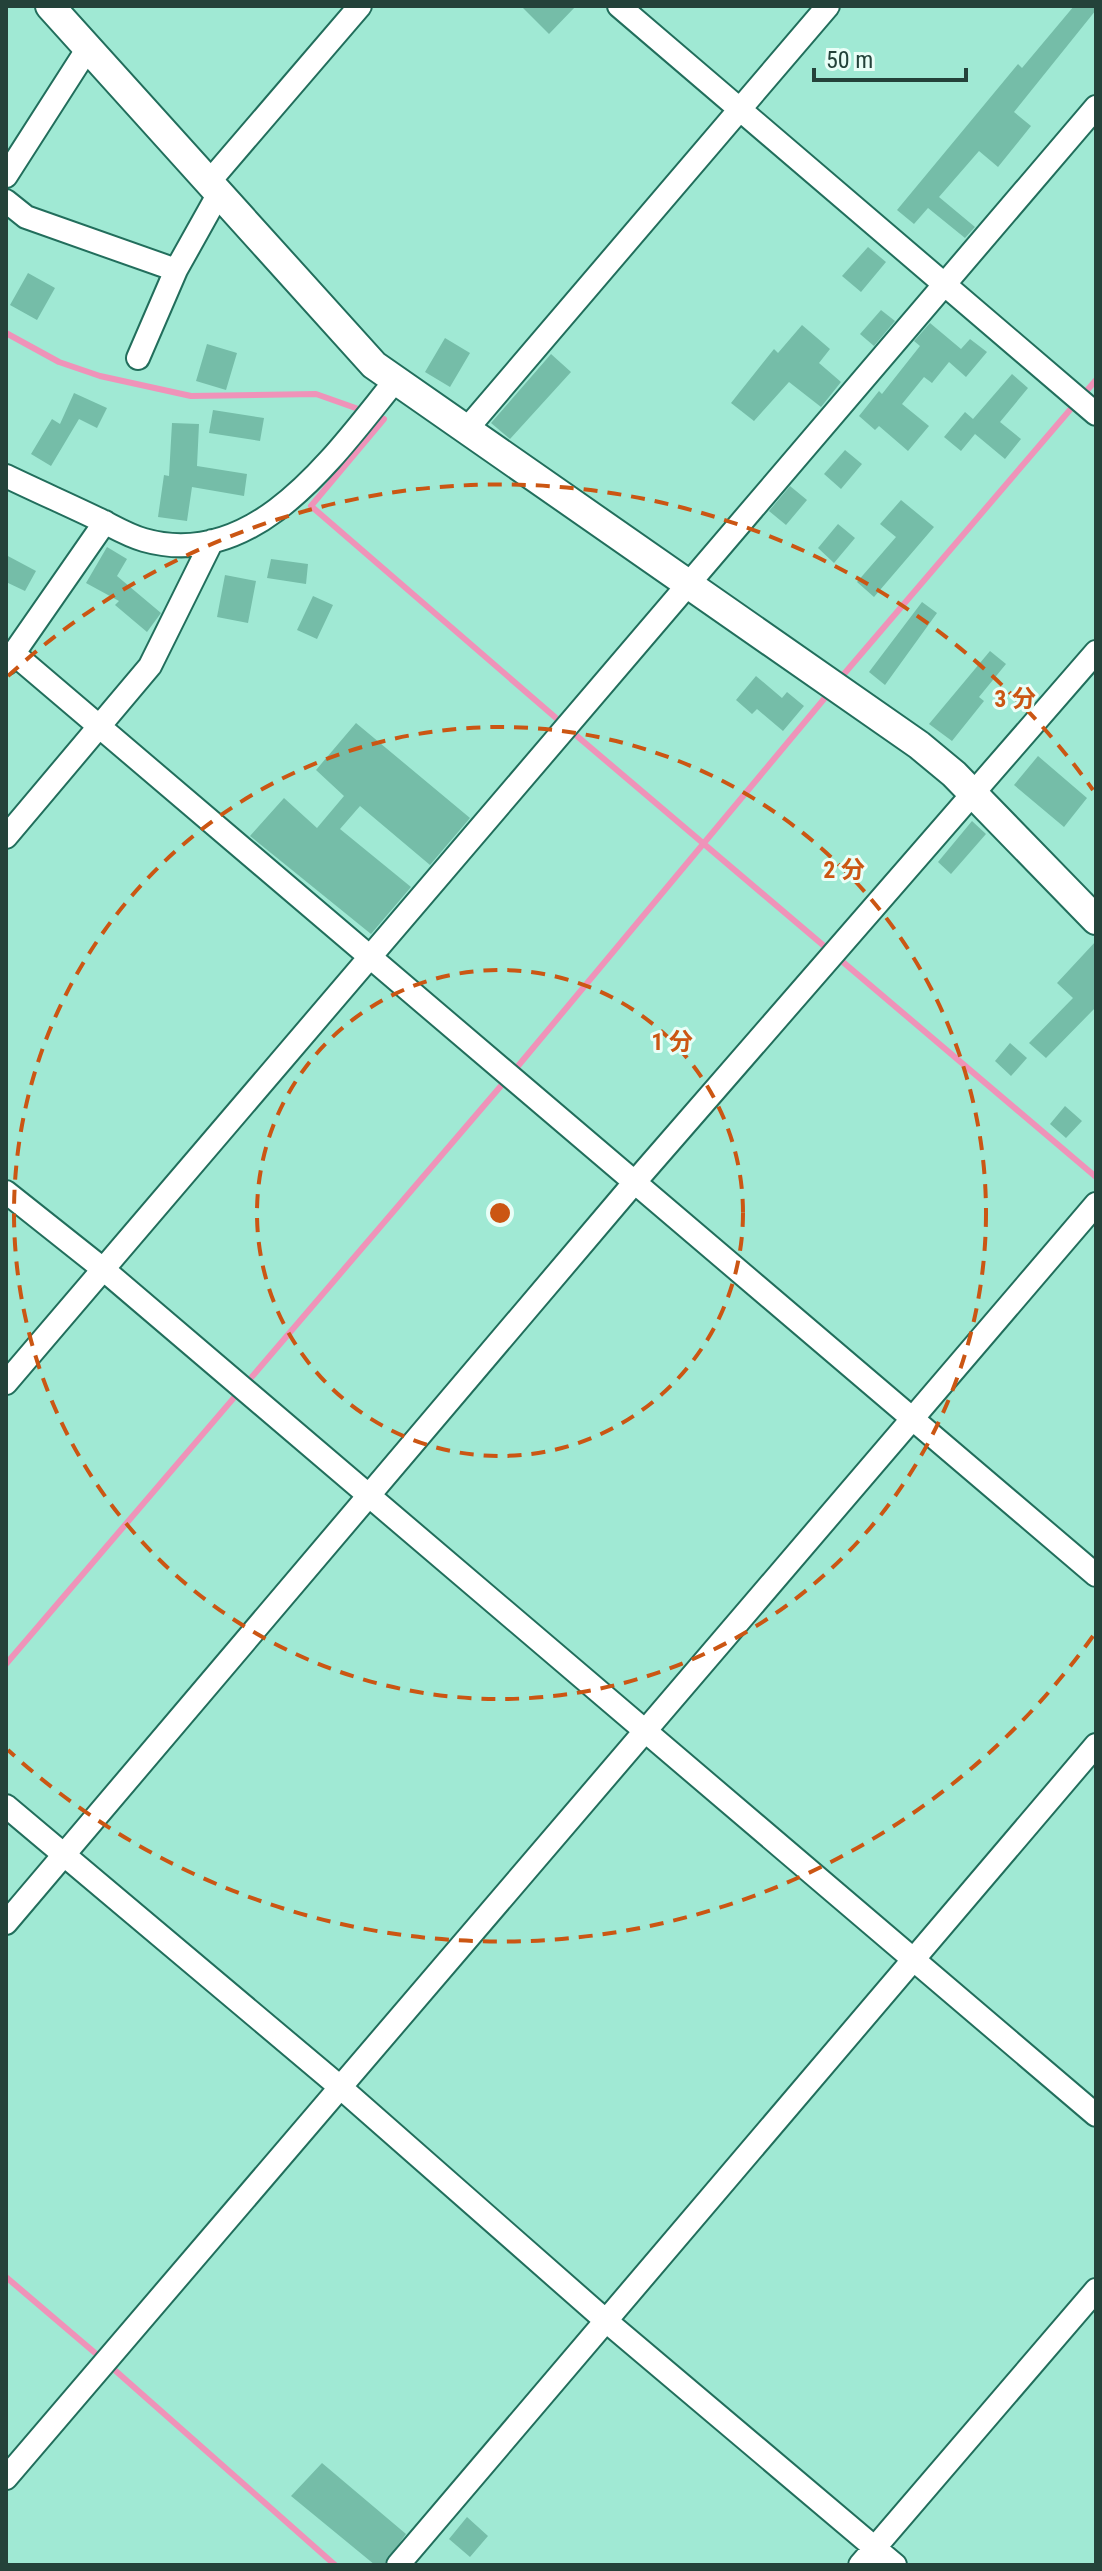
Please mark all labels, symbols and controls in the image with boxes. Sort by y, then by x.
scale bar [814,32,966,82]
text: 50 m [826,46,873,74]
text: 3 分 [994,685,1036,713]
text: 2 分 [823,856,865,884]
text: 1 分 [651,1028,693,1056]
centre of rings [486,1199,514,1227]

